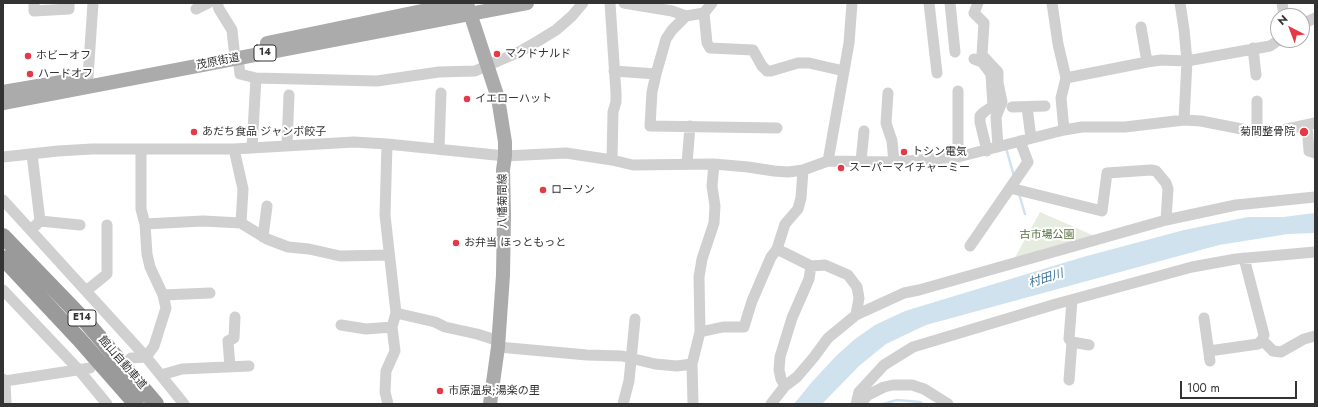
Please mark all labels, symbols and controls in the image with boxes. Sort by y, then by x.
north arrow [1270,8,1310,48]
text: N [1274,11,1291,29]
road number: 14 [254,45,276,61]
place label: マクドナルド [505,47,571,61]
place label: ホビーオフ [36,49,91,63]
marker: マクドナルド [492,49,502,59]
marker: ホビーオフ [23,51,33,61]
street label: 茂原街道 [195,51,241,73]
place label: ハードオフ [38,67,93,81]
marker: ハードオフ [25,69,35,79]
place label: イエローハット [475,92,552,106]
marker: イエローハット [462,94,472,104]
place label: あだち食品 ジャンボ餃子 [202,125,326,139]
place label: 菊間整骨院 [1240,125,1295,139]
marker: 菊間整骨院 [1298,126,1310,138]
marker: あだち食品 ジャンボ餃子 [189,127,199,137]
place label: トシン電気 [912,145,967,159]
marker: トシン電気 [899,147,909,157]
place label: スーパーマイチャーミー [849,161,970,175]
marker: スーパーマイチャーミー [836,163,846,173]
street label: 八幡菊間線 [496,174,510,228]
place label: ローソン [551,183,595,197]
marker: ローソン [538,185,548,195]
park label: 古市場公園 [1020,228,1074,242]
place label: お弁当 ほっともっと [464,236,566,250]
marker: お弁当 ほっともっと [451,238,461,248]
water label: 村田川 [1027,267,1065,291]
road number: E14 [68,310,96,326]
street label: 館山自動車道 [95,334,149,392]
scale bar [1182,373,1299,399]
text: 100 m [1187,379,1220,397]
place label: 市原温泉;湯楽の里 [448,384,540,398]
marker: 市原温泉;湯楽の里 [435,386,445,396]

